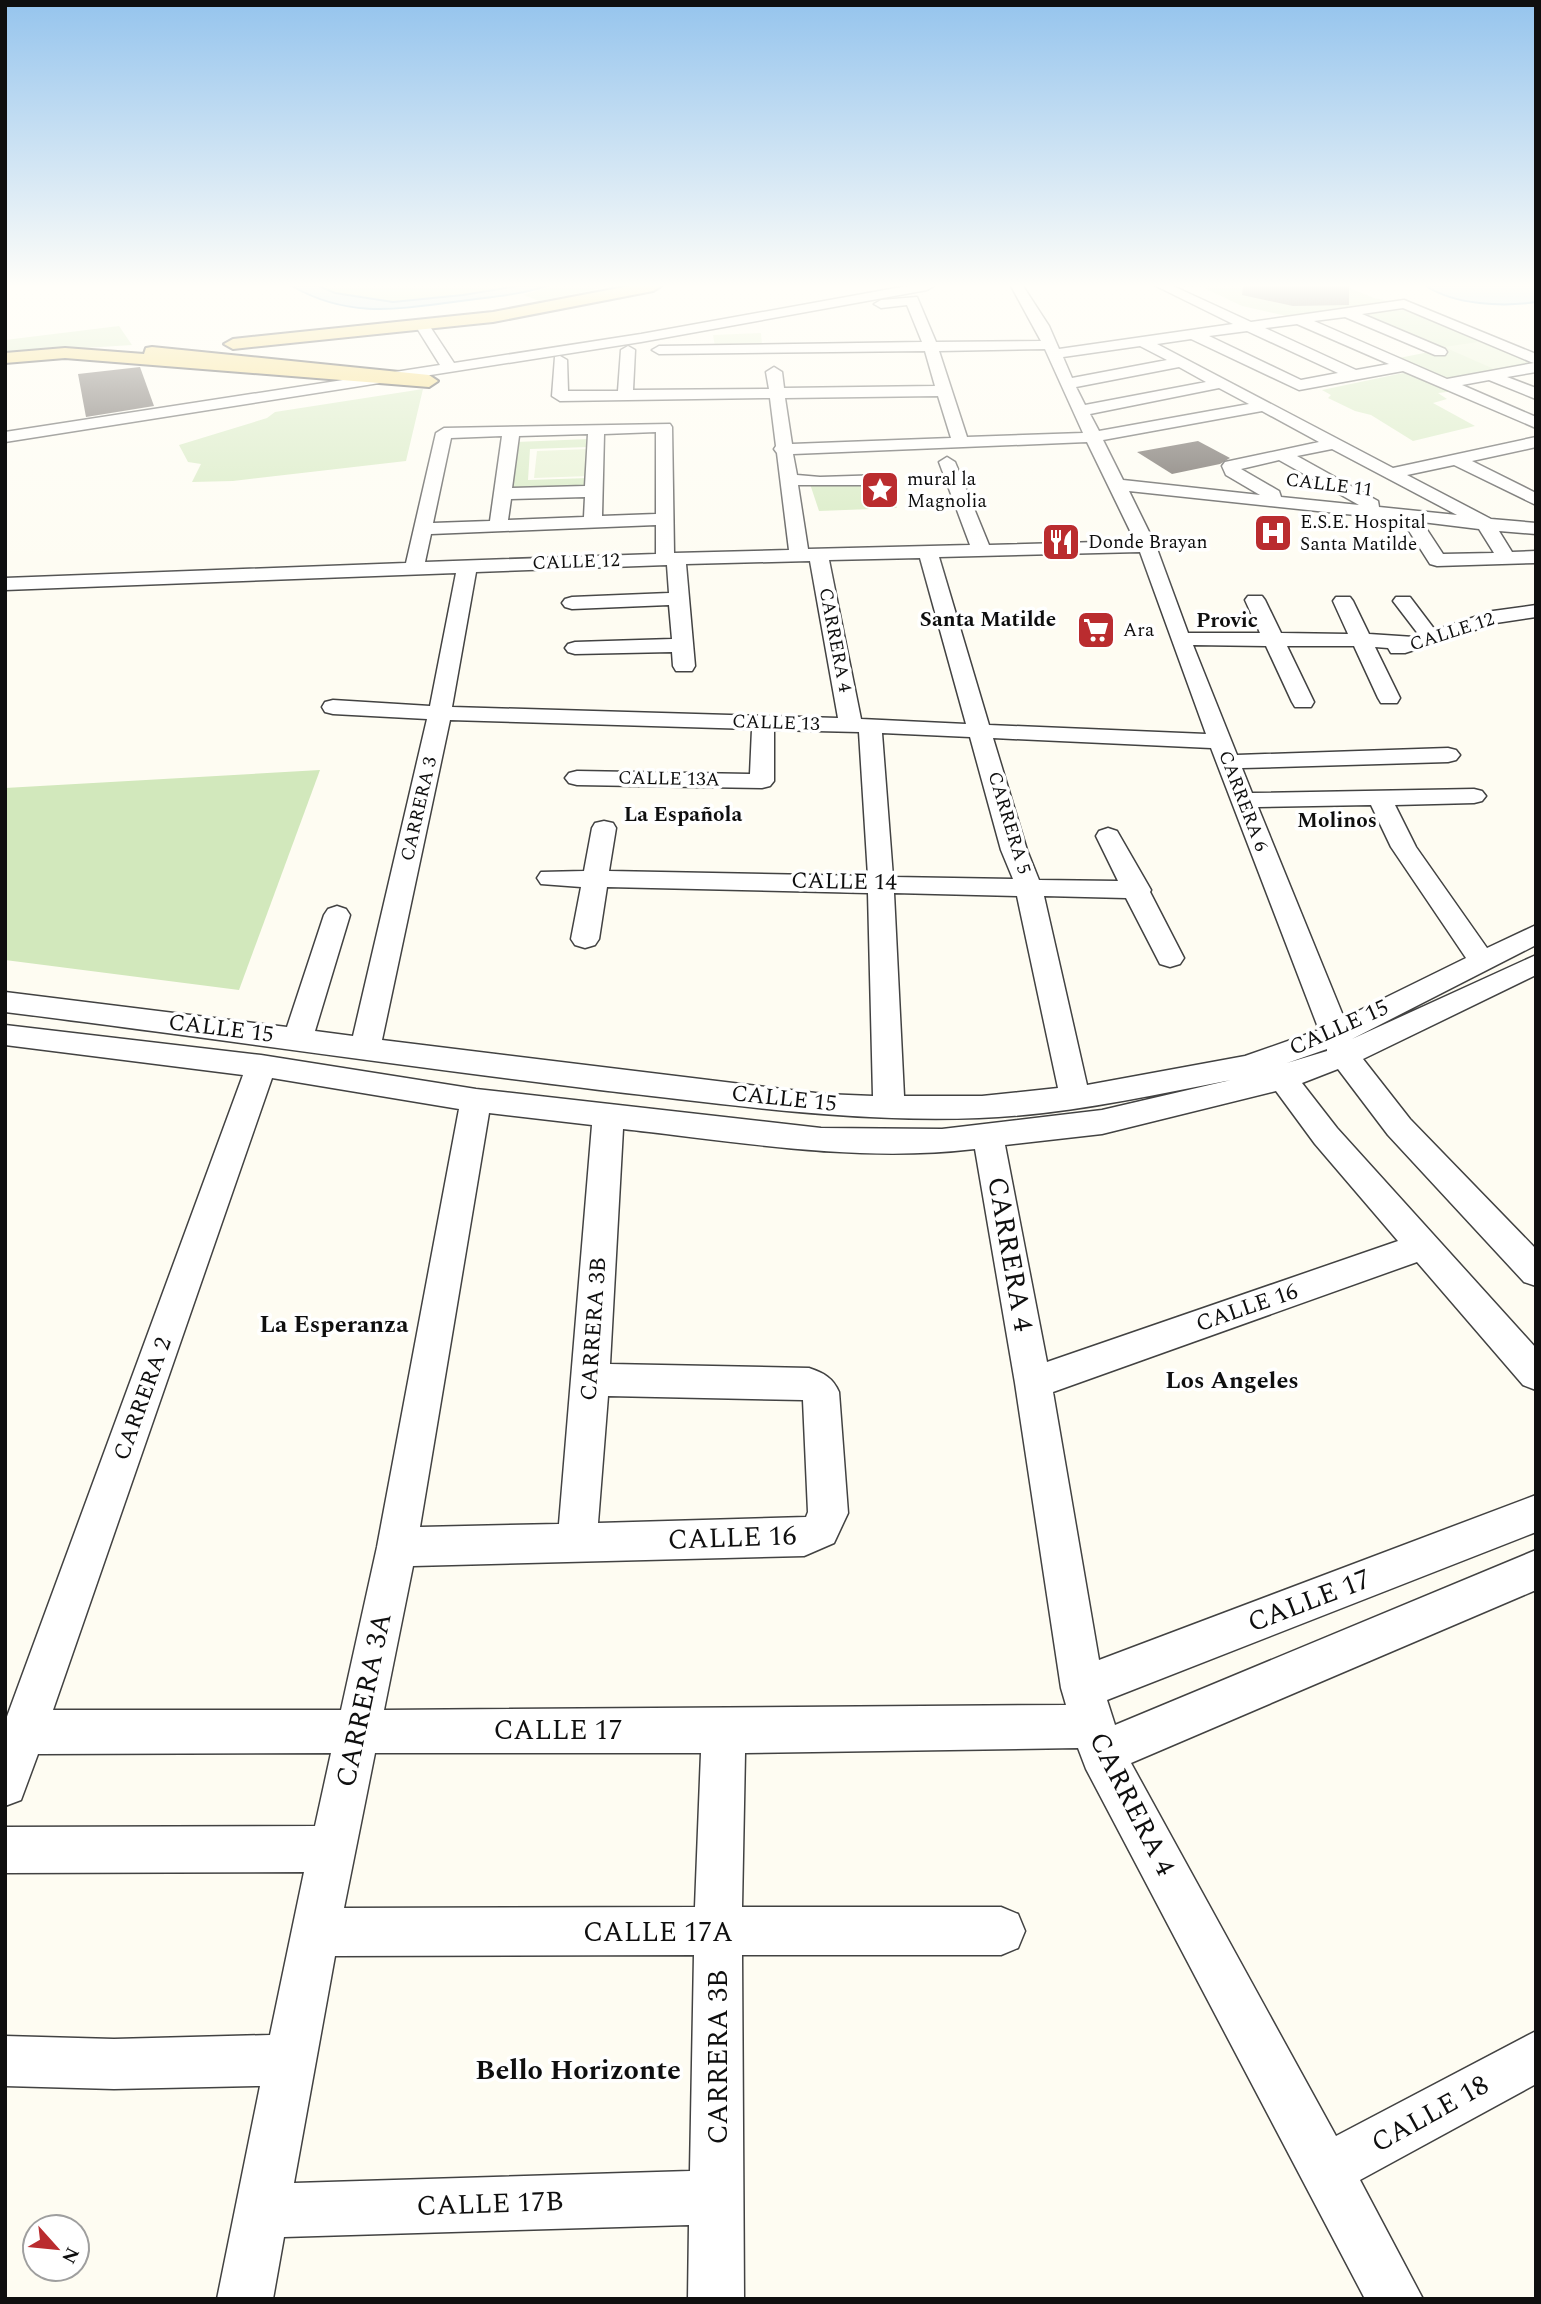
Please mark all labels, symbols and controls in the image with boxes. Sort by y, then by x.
place label: mural la Magnolia [907,465,987,516]
street label: CALLE 11 [1284,465,1374,505]
place icon: mural la Magnolia [859,469,901,511]
place label: E.S.E. Hospital Santa Matilde [1300,508,1426,559]
hospital icon: E.S.E. Hospital Santa Matilde [1252,512,1294,554]
restaurant icon: Donde Brayan [1040,521,1082,563]
place label: Donde Brayan [1088,528,1208,557]
street label: CALLE 12 [532,546,620,578]
street label: CARRERA 4 [811,585,859,695]
district label: Santa Matilde [920,604,1056,636]
district label: Provic [1196,605,1258,637]
street label: CALLE 12 [1406,605,1498,659]
supermarket icon: Ara [1075,609,1117,651]
place label: Ara [1123,616,1155,645]
street label: CALLE 13 [732,707,821,739]
street label: CARRERA 6 [1210,746,1276,856]
street label: CARRERA 3 [393,754,445,864]
street label: CALLE 13A [618,764,720,794]
street label: CARRERA 5 [980,768,1038,878]
district label: La Española [624,799,742,831]
district label: Molinos [1297,805,1377,837]
street label: CALLE 14 [791,864,898,900]
street label: CALLE 15 [1284,990,1394,1066]
street label: CALLE 15 [166,1005,276,1053]
street label: CALLE 15 [730,1076,838,1122]
street label: CARRERA 4 [975,1173,1045,1335]
street label: CARRERA 3B [572,1256,616,1402]
street label: CALLE 16 [1191,1274,1303,1342]
district label: La Esperanza [260,1307,409,1343]
street label: CARRERA 2 [105,1333,181,1465]
district label: Los Angeles [1165,1363,1299,1399]
street label: CALLE 16 [667,1514,797,1562]
street label: CALLE 17 [1241,1558,1377,1644]
street label: CARRERA 3A [325,1609,403,1791]
street label: CALLE 17 [494,1709,622,1752]
street label: CARRERA 4 [1077,1724,1187,1884]
street label: CALLE 17A [583,1911,733,1954]
street label: CARRERA 3B [697,1970,740,2144]
district label: Bello Horizonte [475,2049,681,2092]
street label: CALLE 18 [1363,2064,1497,2164]
street label: CALLE 17B [416,2180,564,2228]
north arrow [21,2213,91,2283]
text: N [53,2242,86,2269]

